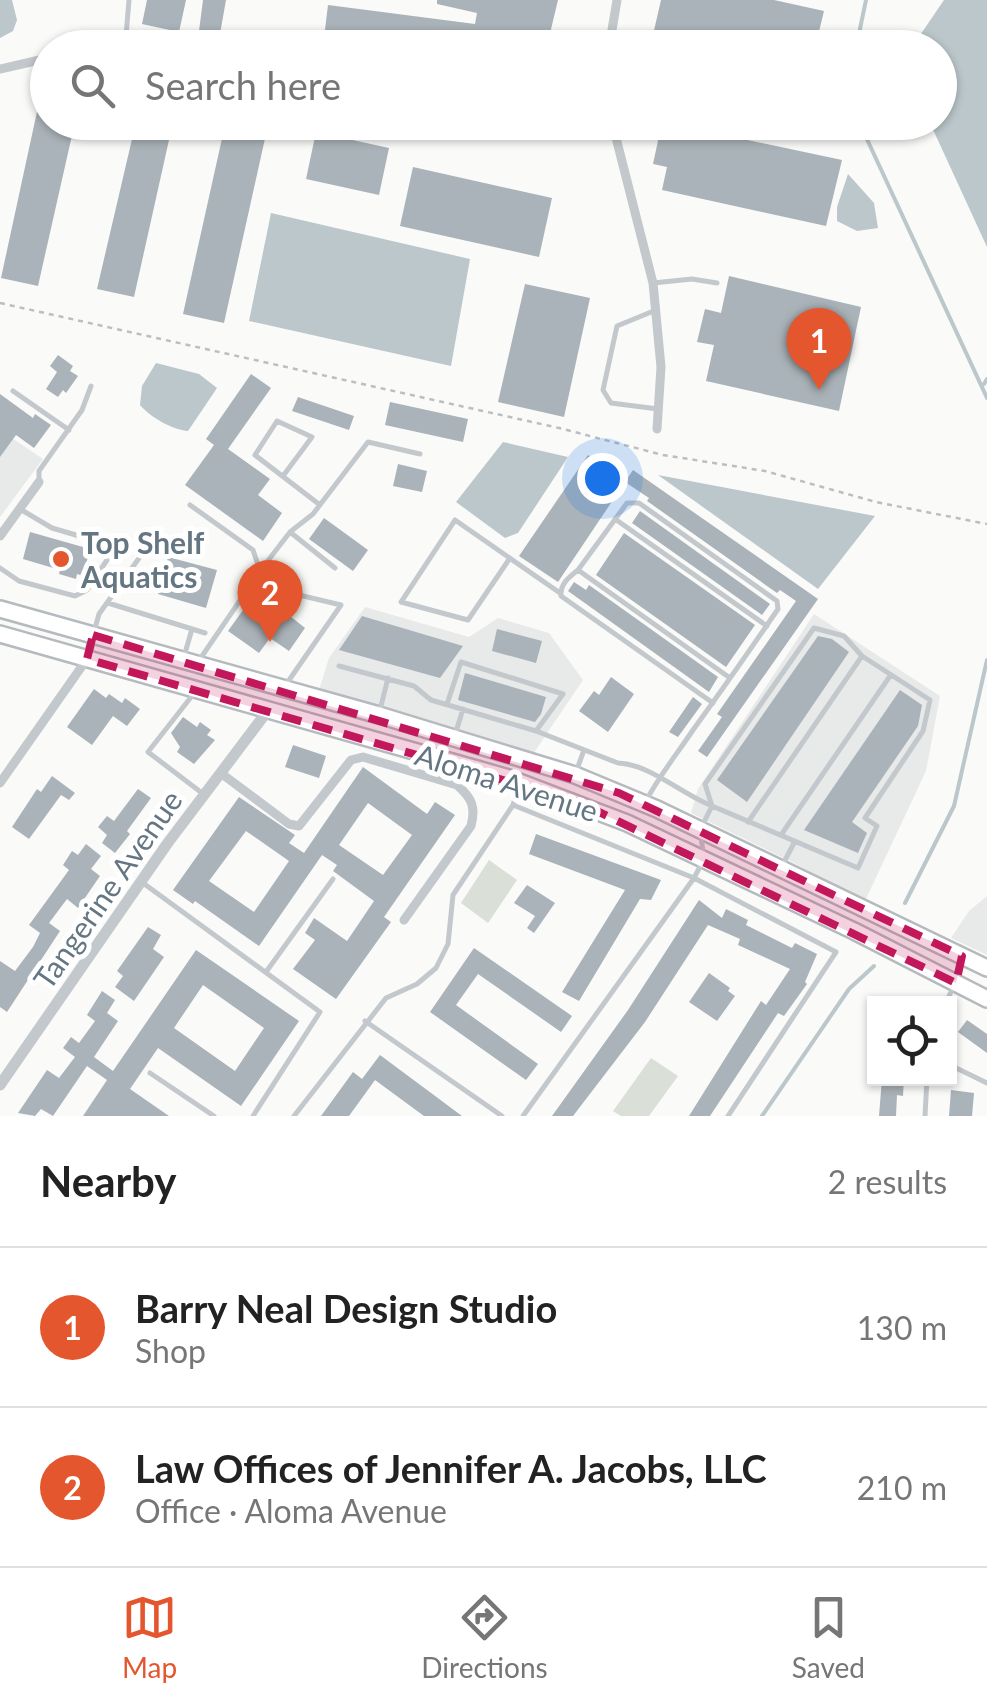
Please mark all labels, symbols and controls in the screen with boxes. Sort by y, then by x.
search box [30,30,957,140]
icon: search [65,58,120,113]
text: Search here [145,62,341,108]
pin: 1 [786,308,852,390]
your location [577,453,628,504]
place label: Top Shelf Aquatics [80,524,205,594]
marker: Top Shelf Aquatics [50,548,72,570]
pin: 2 [238,560,302,642]
street label: Aloma Avenue [411,736,603,828]
street label: Tangerine Avenue [25,783,189,995]
map controls [867,996,957,1086]
button: locate [867,996,957,1086]
text: Nearby [40,1156,177,1206]
text: 2 results [828,1162,947,1201]
text: Barry Neal Design Studio [135,1285,557,1331]
text: 1 [63,1308,82,1347]
text: 130 m [857,1308,947,1347]
text: Shop [135,1331,206,1370]
text: Law Offices of Jennifer A. Jacobs, LLC [135,1445,767,1491]
text: 2 [63,1468,82,1507]
text: 210 m [857,1468,947,1507]
text: Office · Aloma Avenue [135,1491,447,1530]
tab: Map [122,1590,177,1684]
tab: Directions [421,1590,548,1684]
tab: Saved [792,1590,865,1684]

